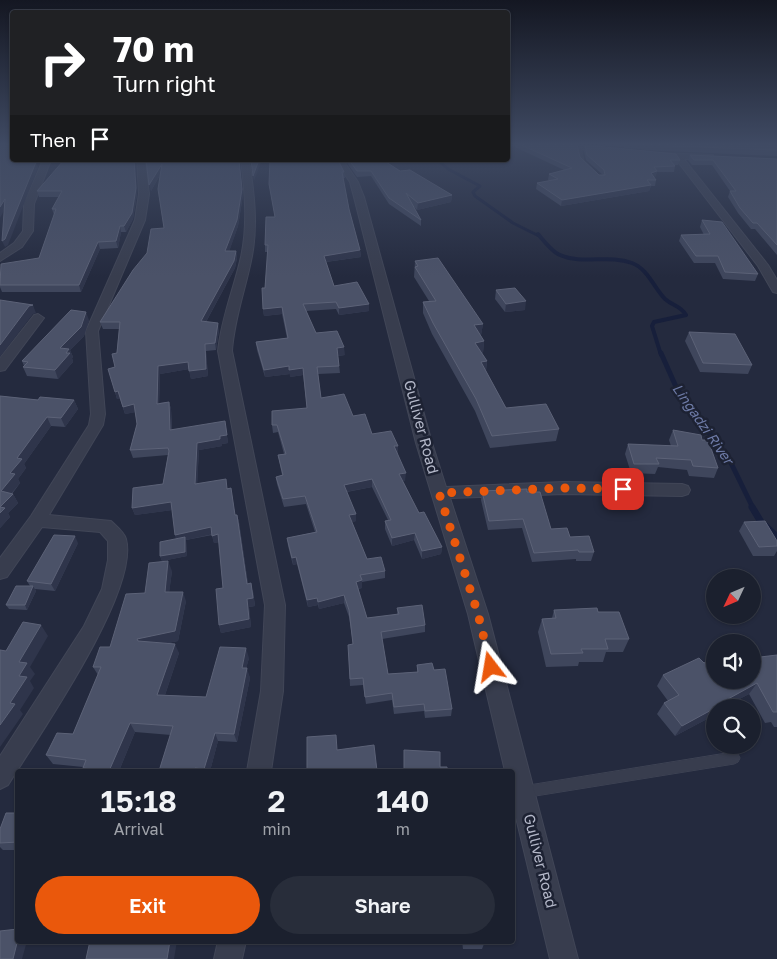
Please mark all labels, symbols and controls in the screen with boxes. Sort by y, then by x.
text: 70 m [113,28,194,70]
icon: right [30,30,95,95]
text: Turn right [113,70,216,97]
icon: arrive [86,125,114,153]
text: Then [30,128,76,151]
street label: Gulliver Road [401,378,443,476]
water label: Lingadzi River [669,380,739,469]
pin [602,468,644,510]
icon: arrive [609,475,637,503]
north arrow [706,569,761,624]
map controls [706,569,761,754]
button: sound [706,634,761,689]
position arrow [464,640,516,692]
button: search [706,699,761,754]
text: 15:18 [101,783,177,819]
text: 2 [268,783,286,819]
text: 140 [376,783,429,819]
street label: Gulliver Road [521,812,561,910]
text: Arrival [114,819,164,839]
text: min [262,819,291,839]
text: m [396,819,410,839]
button: Exit [35,876,260,934]
button: Share [270,876,495,934]

